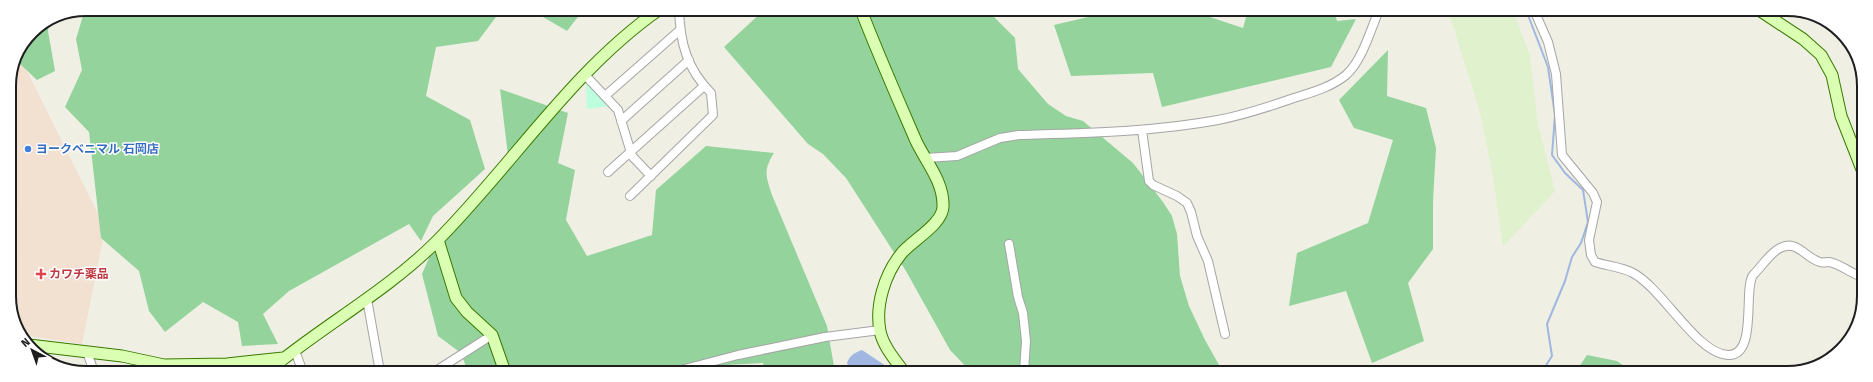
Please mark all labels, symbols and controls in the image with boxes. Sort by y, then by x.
place label: ヨークベニマル 石岡店 [36,142,159,156]
marker: ヨークベニマル 石岡店 [23,144,33,154]
place label: カワチ薬品 [49,267,109,281]
marker: カワチ薬品 [36,269,46,279]
north arrow [12,330,52,370]
text: N [19,336,33,350]

